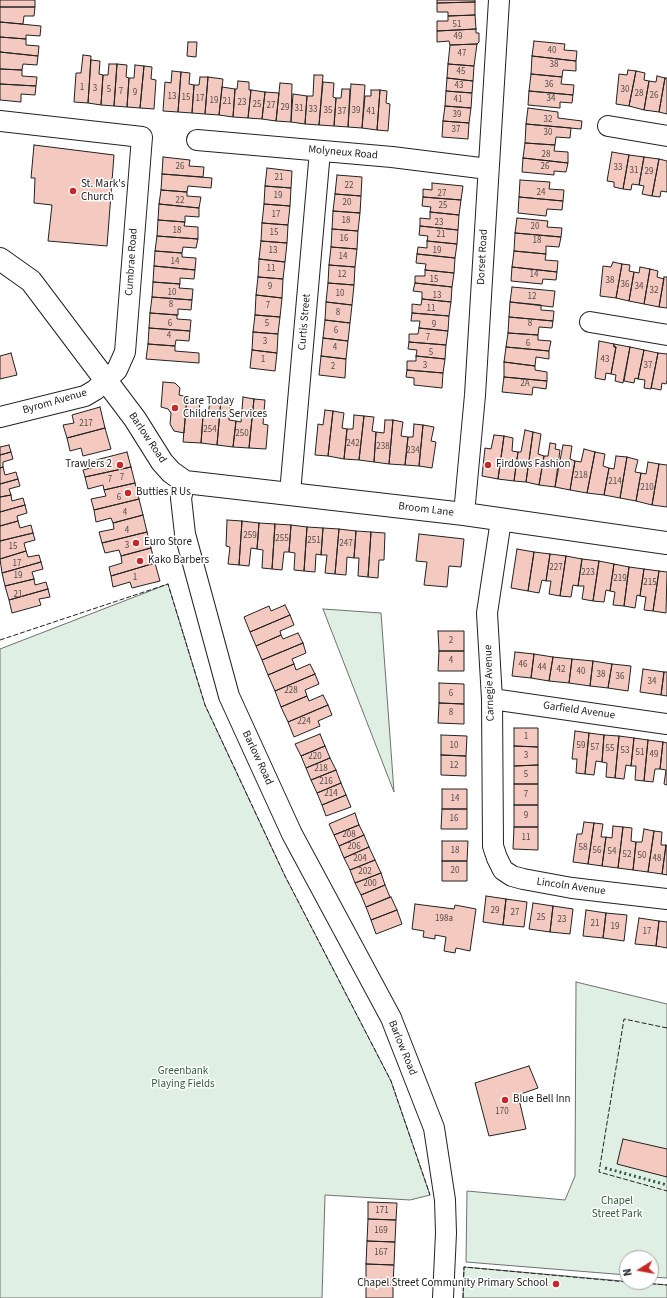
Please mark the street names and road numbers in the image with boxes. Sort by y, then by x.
street label: Molyneux Road [308,143,378,163]
street label: Cumbrae Road [123,228,141,296]
street label: Dorset Road [475,229,491,285]
street label: Curtis Street [296,293,314,351]
street label: Byrom Avenue [21,387,89,417]
street label: Barlow Road [125,410,169,466]
street label: Broom Lane [398,500,454,520]
street label: Carnegie Avenue [482,644,498,722]
street label: Garfield Avenue [542,699,616,723]
street label: Barlow Road [239,729,275,787]
street label: Lincoln Avenue [536,876,606,898]
street label: Barlow Road [385,1019,419,1077]

